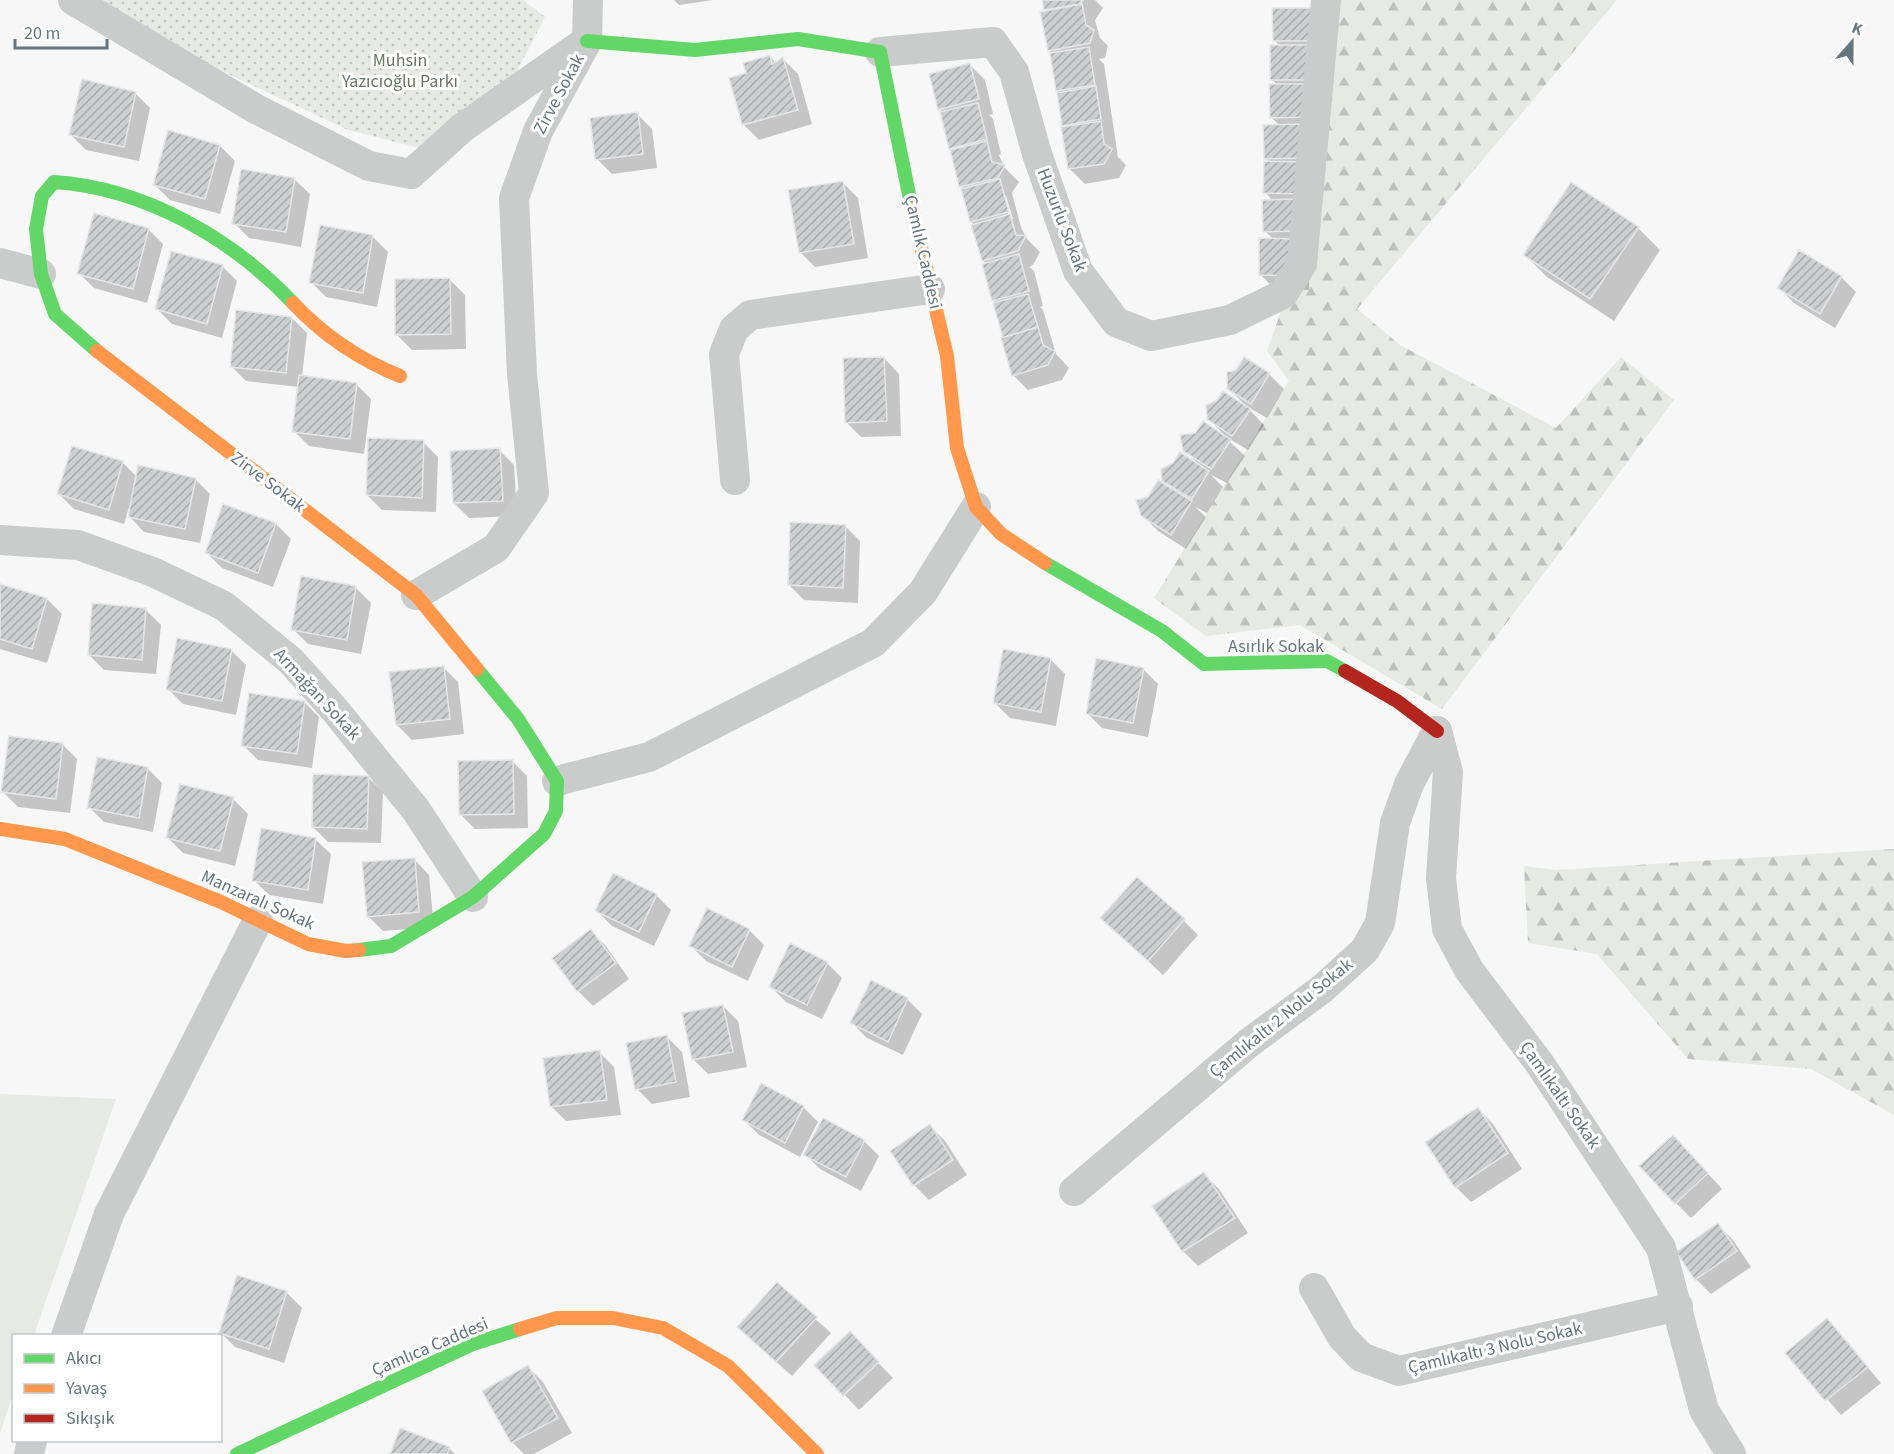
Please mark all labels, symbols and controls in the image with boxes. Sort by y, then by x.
scale bar [15,12,106,50]
north arrow [1822,12,1882,72]
text: K [1848,17,1866,41]
text: 20 m [24,21,60,46]
park label: Muhsin Yazıcıoğlu Parkı [341,48,458,94]
street label: Zirve Sokak [527,49,591,139]
street label: Huzurlu Sokak [1031,165,1093,275]
street label: Çamlık Caddesi [898,193,948,311]
street label: Zirve Sokak [225,446,311,518]
street label: Asırlık Sokak [1228,634,1324,659]
street label: Armağan Sokak [268,643,366,746]
street label: Manzaralı Sokak [197,864,319,936]
street label: Çamlıkaltı 2 Nolu Sokak [1204,952,1358,1084]
street label: Çamlıkaltı Sokak [1514,1036,1606,1154]
street label: Çamlıca Caddesi [368,1311,492,1383]
street label: Çamlıkaltı 3 Nolu Sokak [1406,1316,1585,1380]
legend [12,1334,222,1442]
text: Akıcı [66,1346,102,1371]
text: Yavaş [65,1376,107,1401]
text: Sıkışık [66,1406,114,1431]

